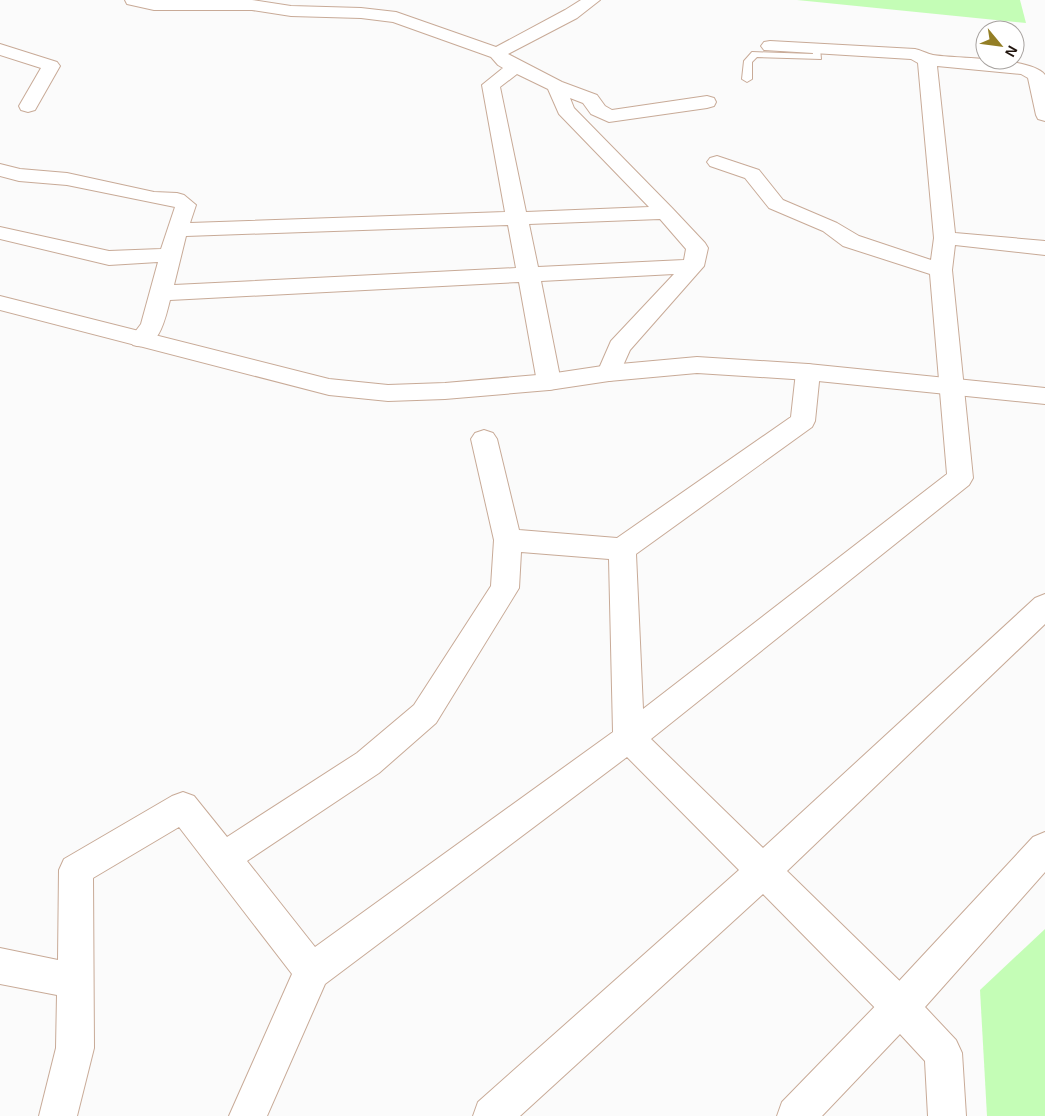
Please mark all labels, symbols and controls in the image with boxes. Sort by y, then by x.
north arrow [975,20,1025,70]
text: N [1002,43,1021,60]

